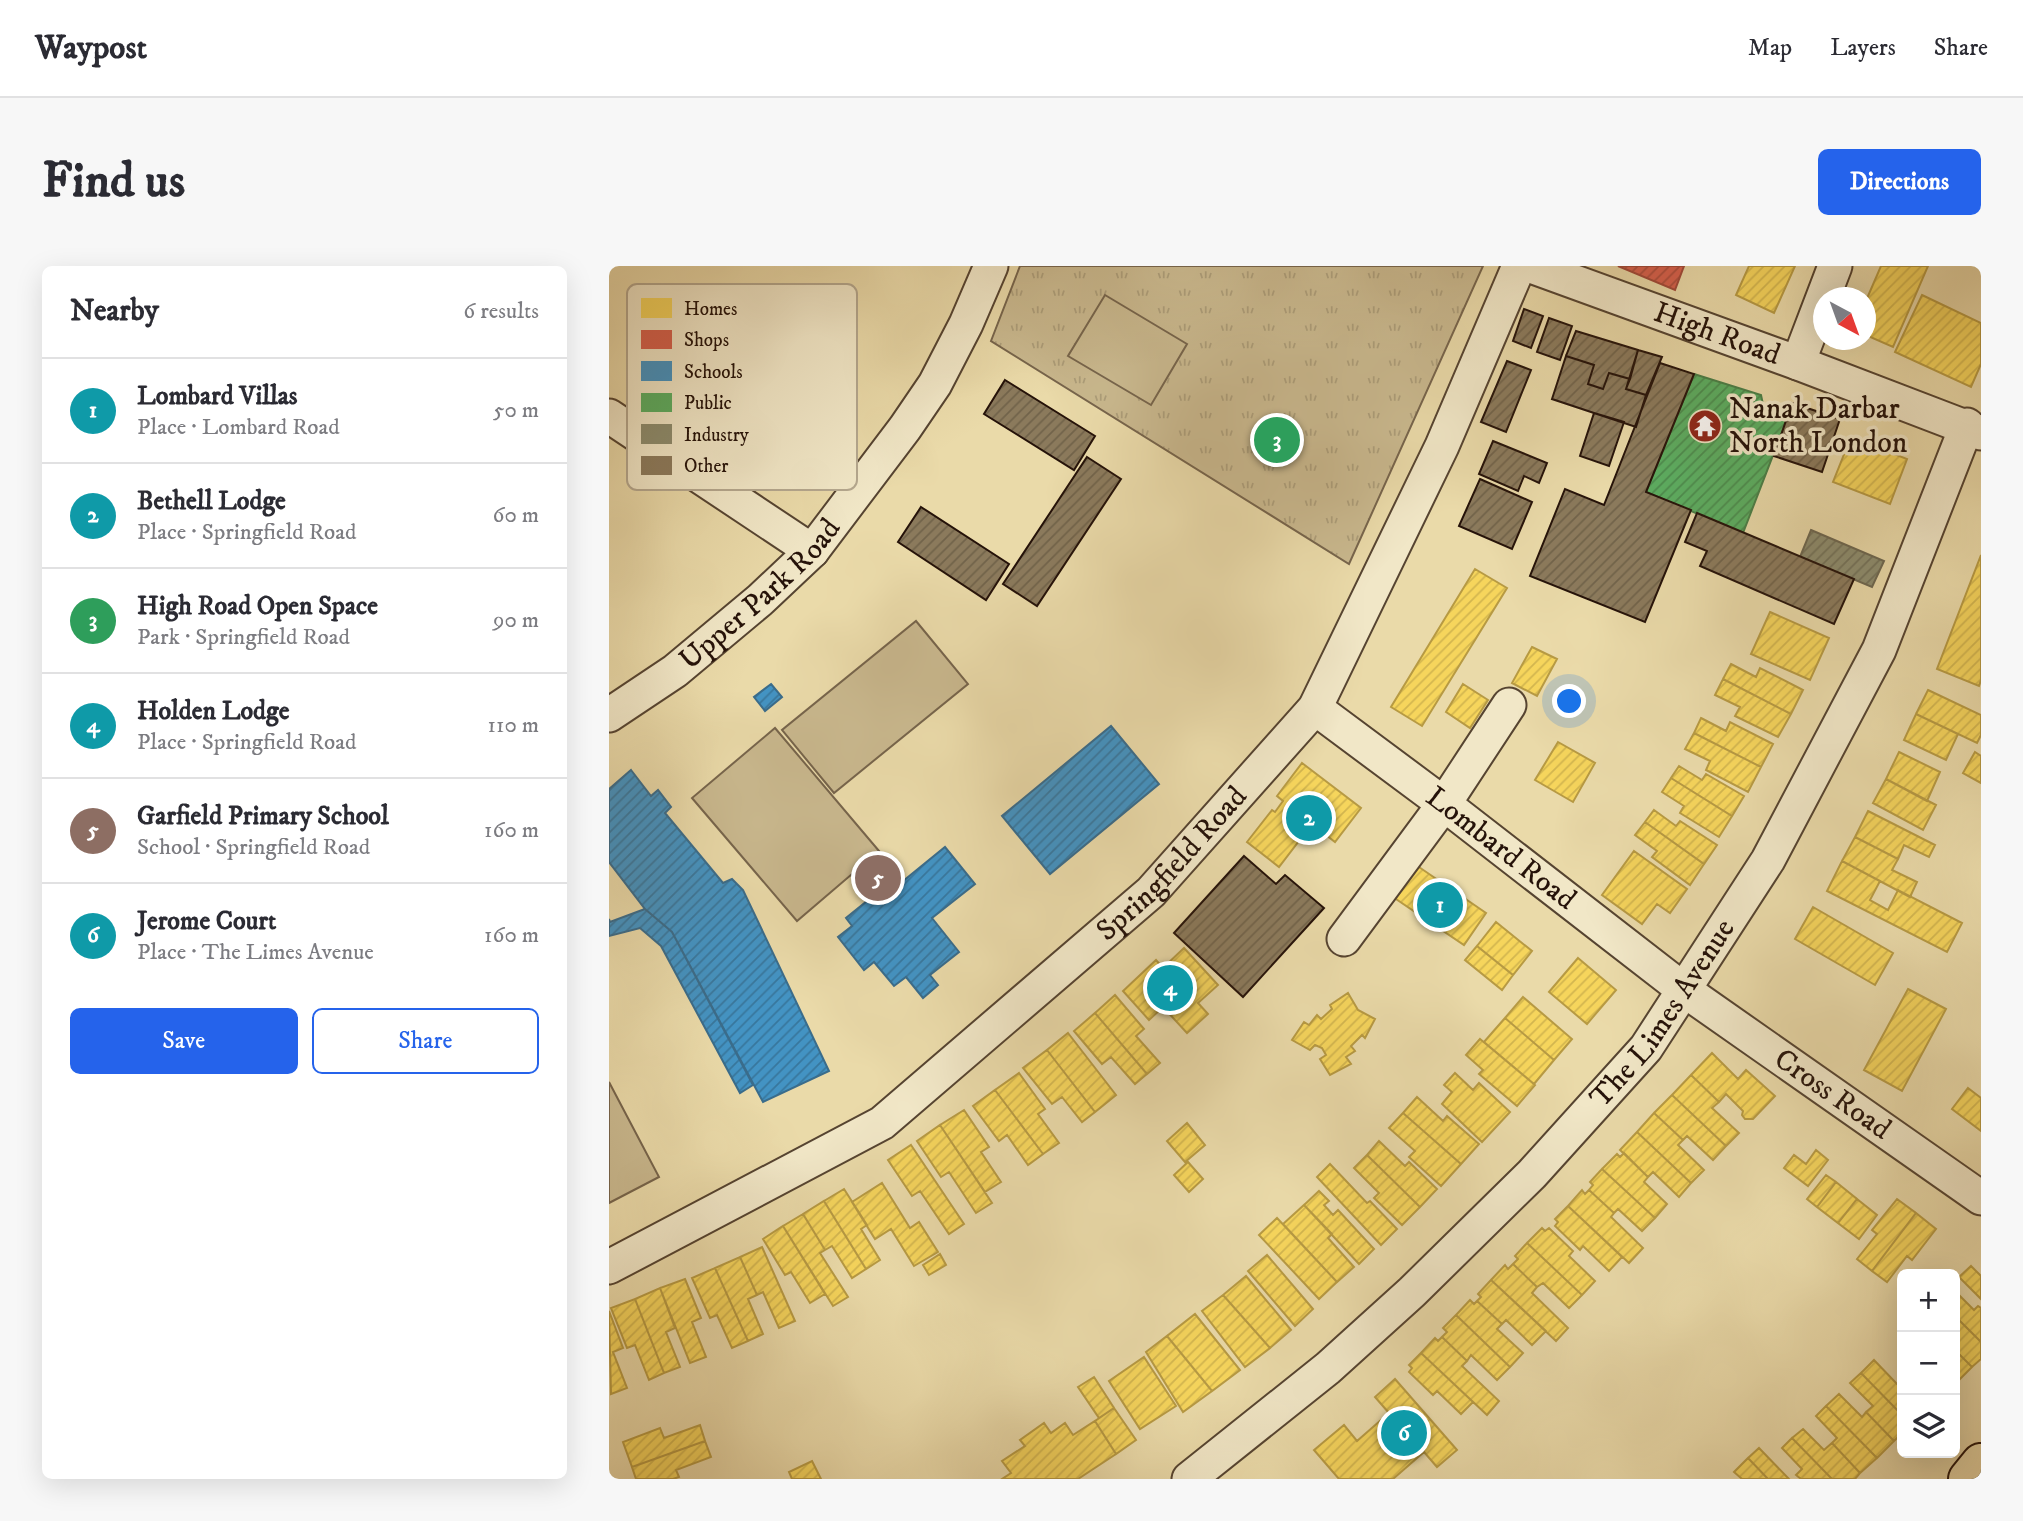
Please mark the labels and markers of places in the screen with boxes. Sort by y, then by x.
place label: Nanak Darbar North London [1729,391,1908,462]
temple icon: Nanak Darbar North London [1686,407,1724,445]
pin: 3 [1254,414,1300,466]
pin: 2 [1286,792,1332,844]
pin: 5 [855,852,901,904]
pin: 1 [1417,879,1463,931]
pin: 4 [1147,962,1193,1014]
pin: 6 [1381,1407,1427,1459]

